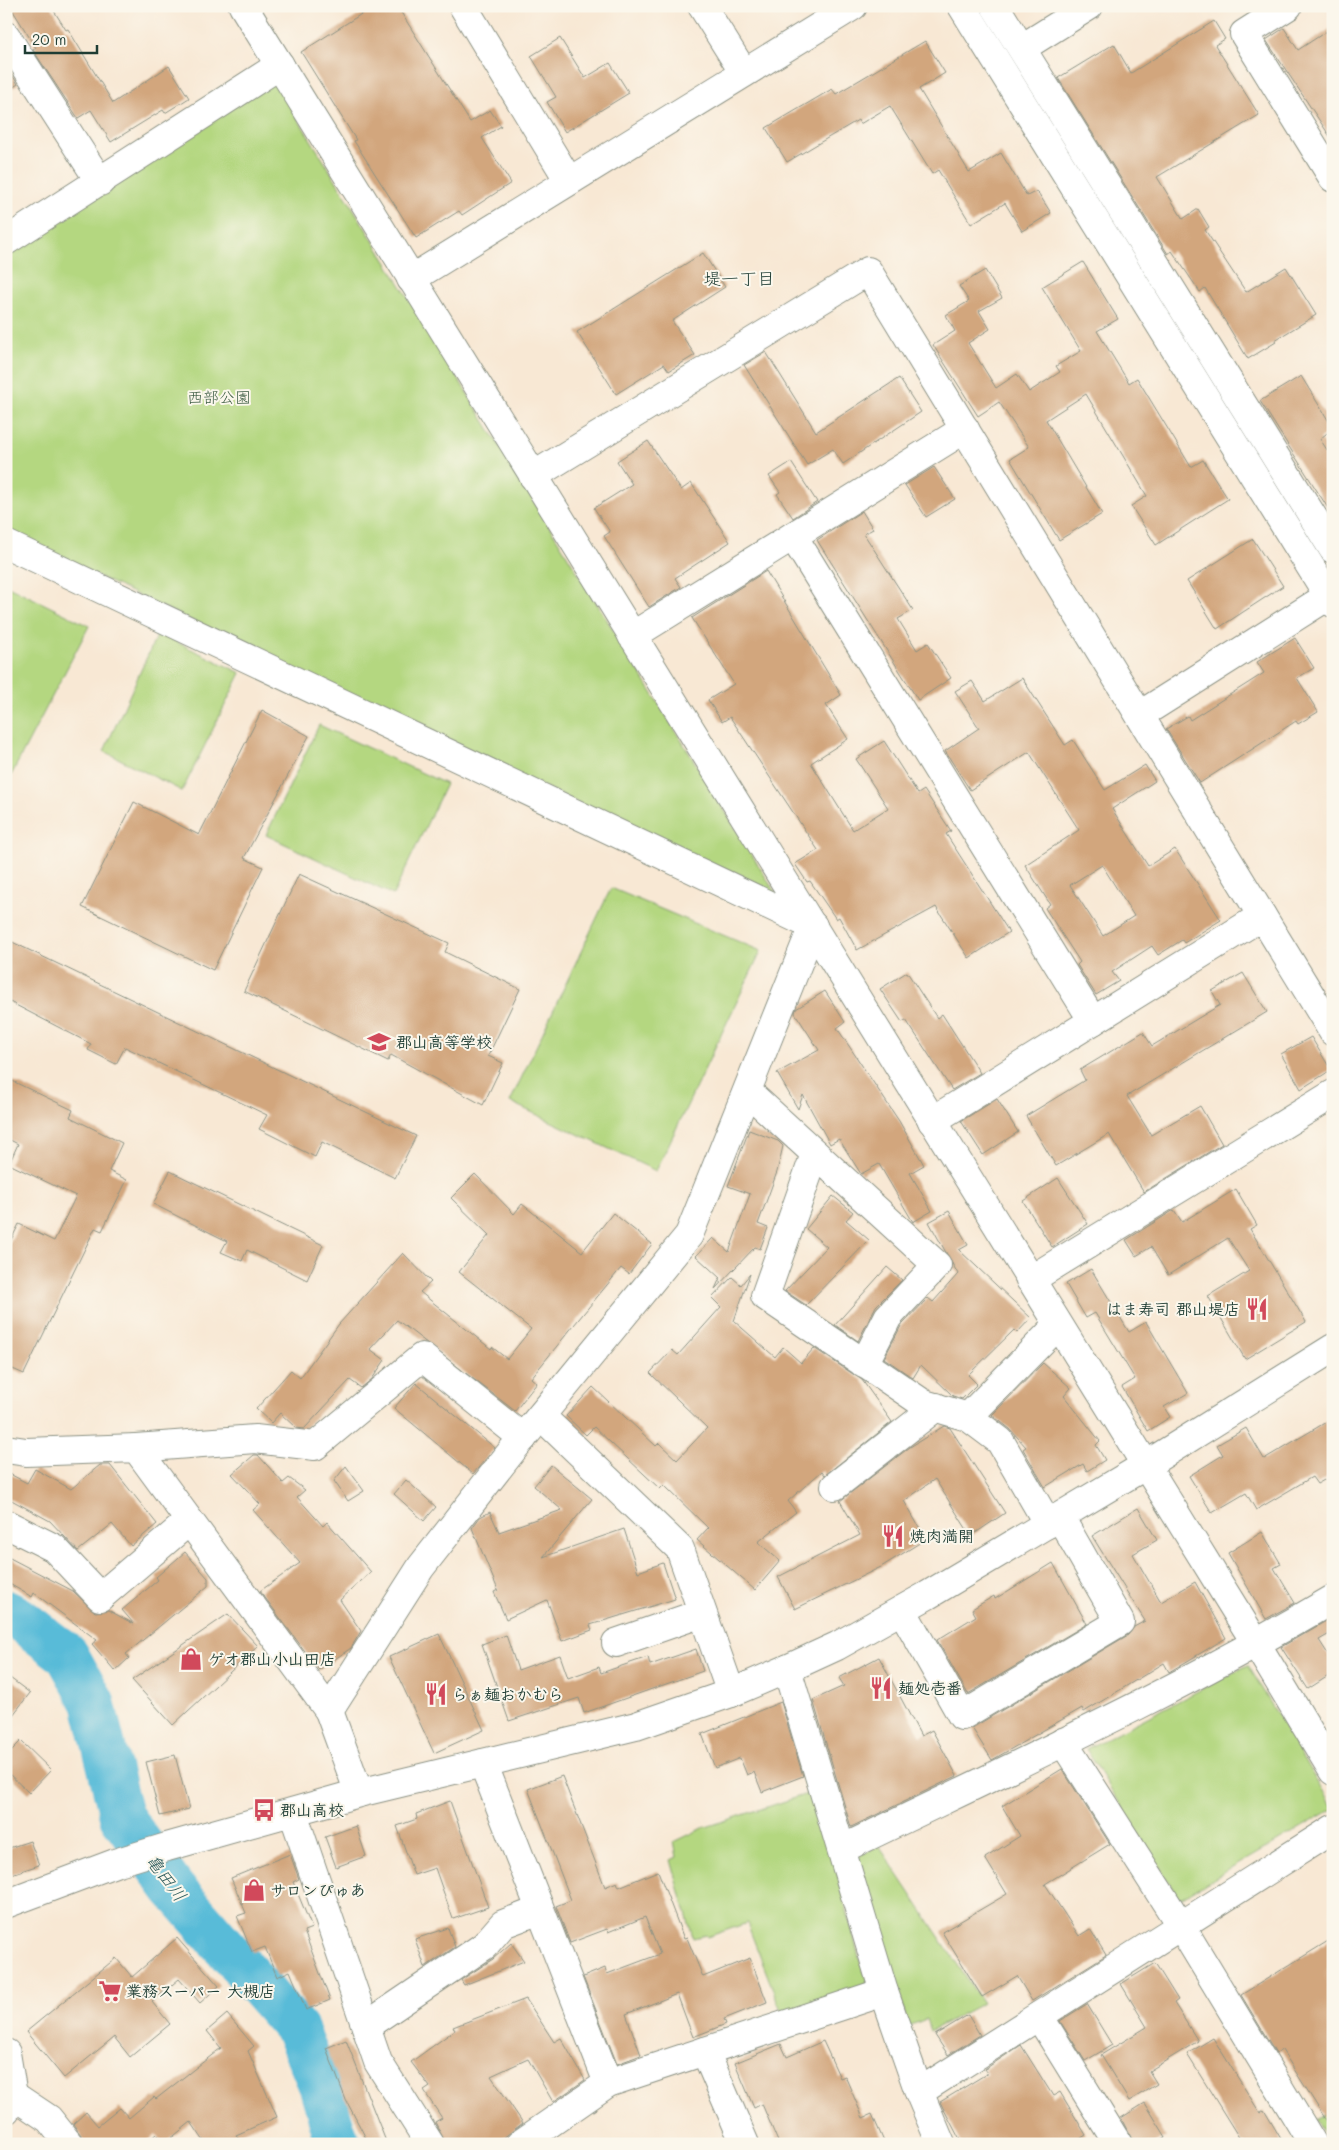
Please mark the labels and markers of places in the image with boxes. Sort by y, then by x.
school or university icon: 郡山高等学校 [366,1029,392,1055]
place label: 郡山高等学校 [396,1031,492,1052]
restaurant icon: はま寿司 郡山堤店 [1244,1296,1270,1322]
place label: はま寿司 郡山堤店 [1106,1298,1240,1319]
restaurant icon: 焼肉満開 [880,1523,906,1549]
place label: 焼肉満開 [910,1525,974,1546]
shop icon: ゲオ郡山小山田店 [178,1646,204,1672]
place label: ゲオ郡山小山田店 [208,1648,336,1669]
restaurant icon: 麺処壱番 [868,1675,894,1701]
place label: 麺処壱番 [898,1677,962,1698]
restaurant icon: らぁ麺おかむら [423,1681,449,1707]
place label: らぁ麺おかむら [452,1683,564,1704]
bus stop icon: 郡山高校 [251,1797,277,1823]
place label: 郡山高校 [280,1799,344,1820]
shop icon: サロンぴゅあ [241,1877,267,1903]
place label: サロンぴゅあ [270,1879,366,1900]
supermarket icon: 業務スーパー 大槻店 [97,1978,123,2004]
place label: 業務スーパー 大槻店 [126,1980,275,2001]

